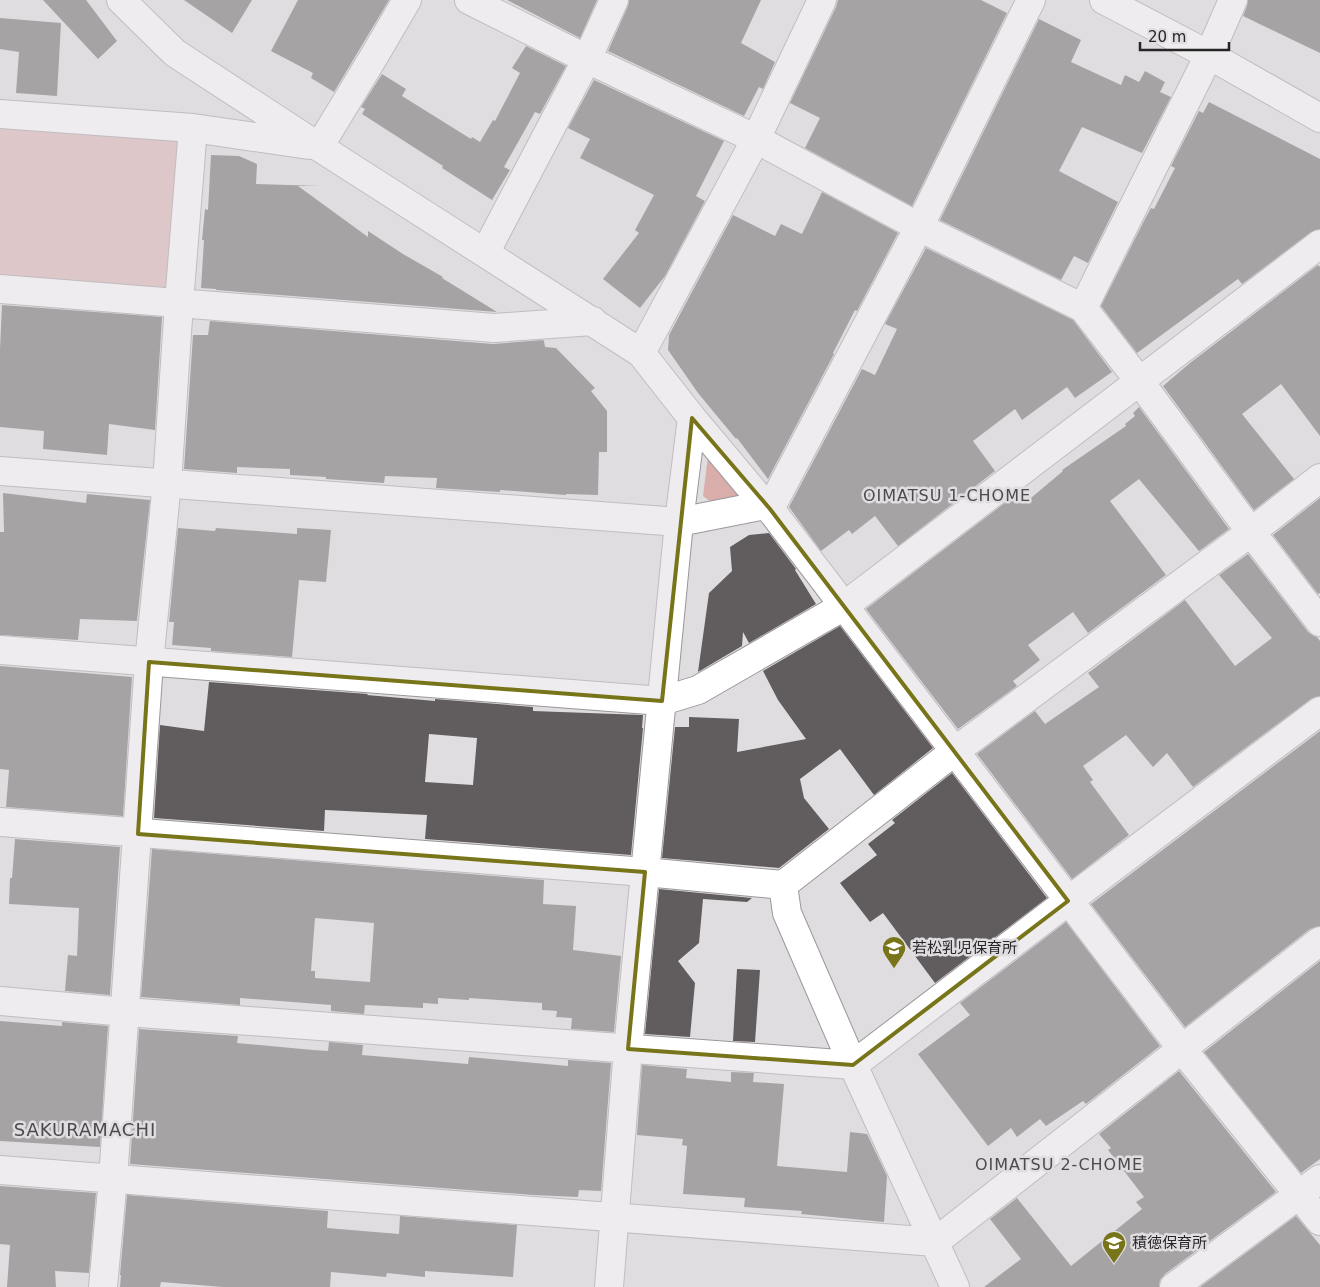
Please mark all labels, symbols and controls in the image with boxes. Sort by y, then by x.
scale bar [1140,20,1229,52]
text: 20 m [1148,28,1186,46]
district label: OIMATSU 1-CHOME [863,486,1031,505]
school or university icon: 若松乳児保育所 [881,935,907,969]
place label: 若松乳児保育所 [912,939,1017,957]
district label: SAKURAMACHI [14,1119,156,1140]
district label: OIMATSU 2-CHOME [975,1155,1143,1174]
school or university icon: 積徳保育所 [1101,1230,1127,1264]
place label: 積徳保育所 [1132,1234,1207,1252]

